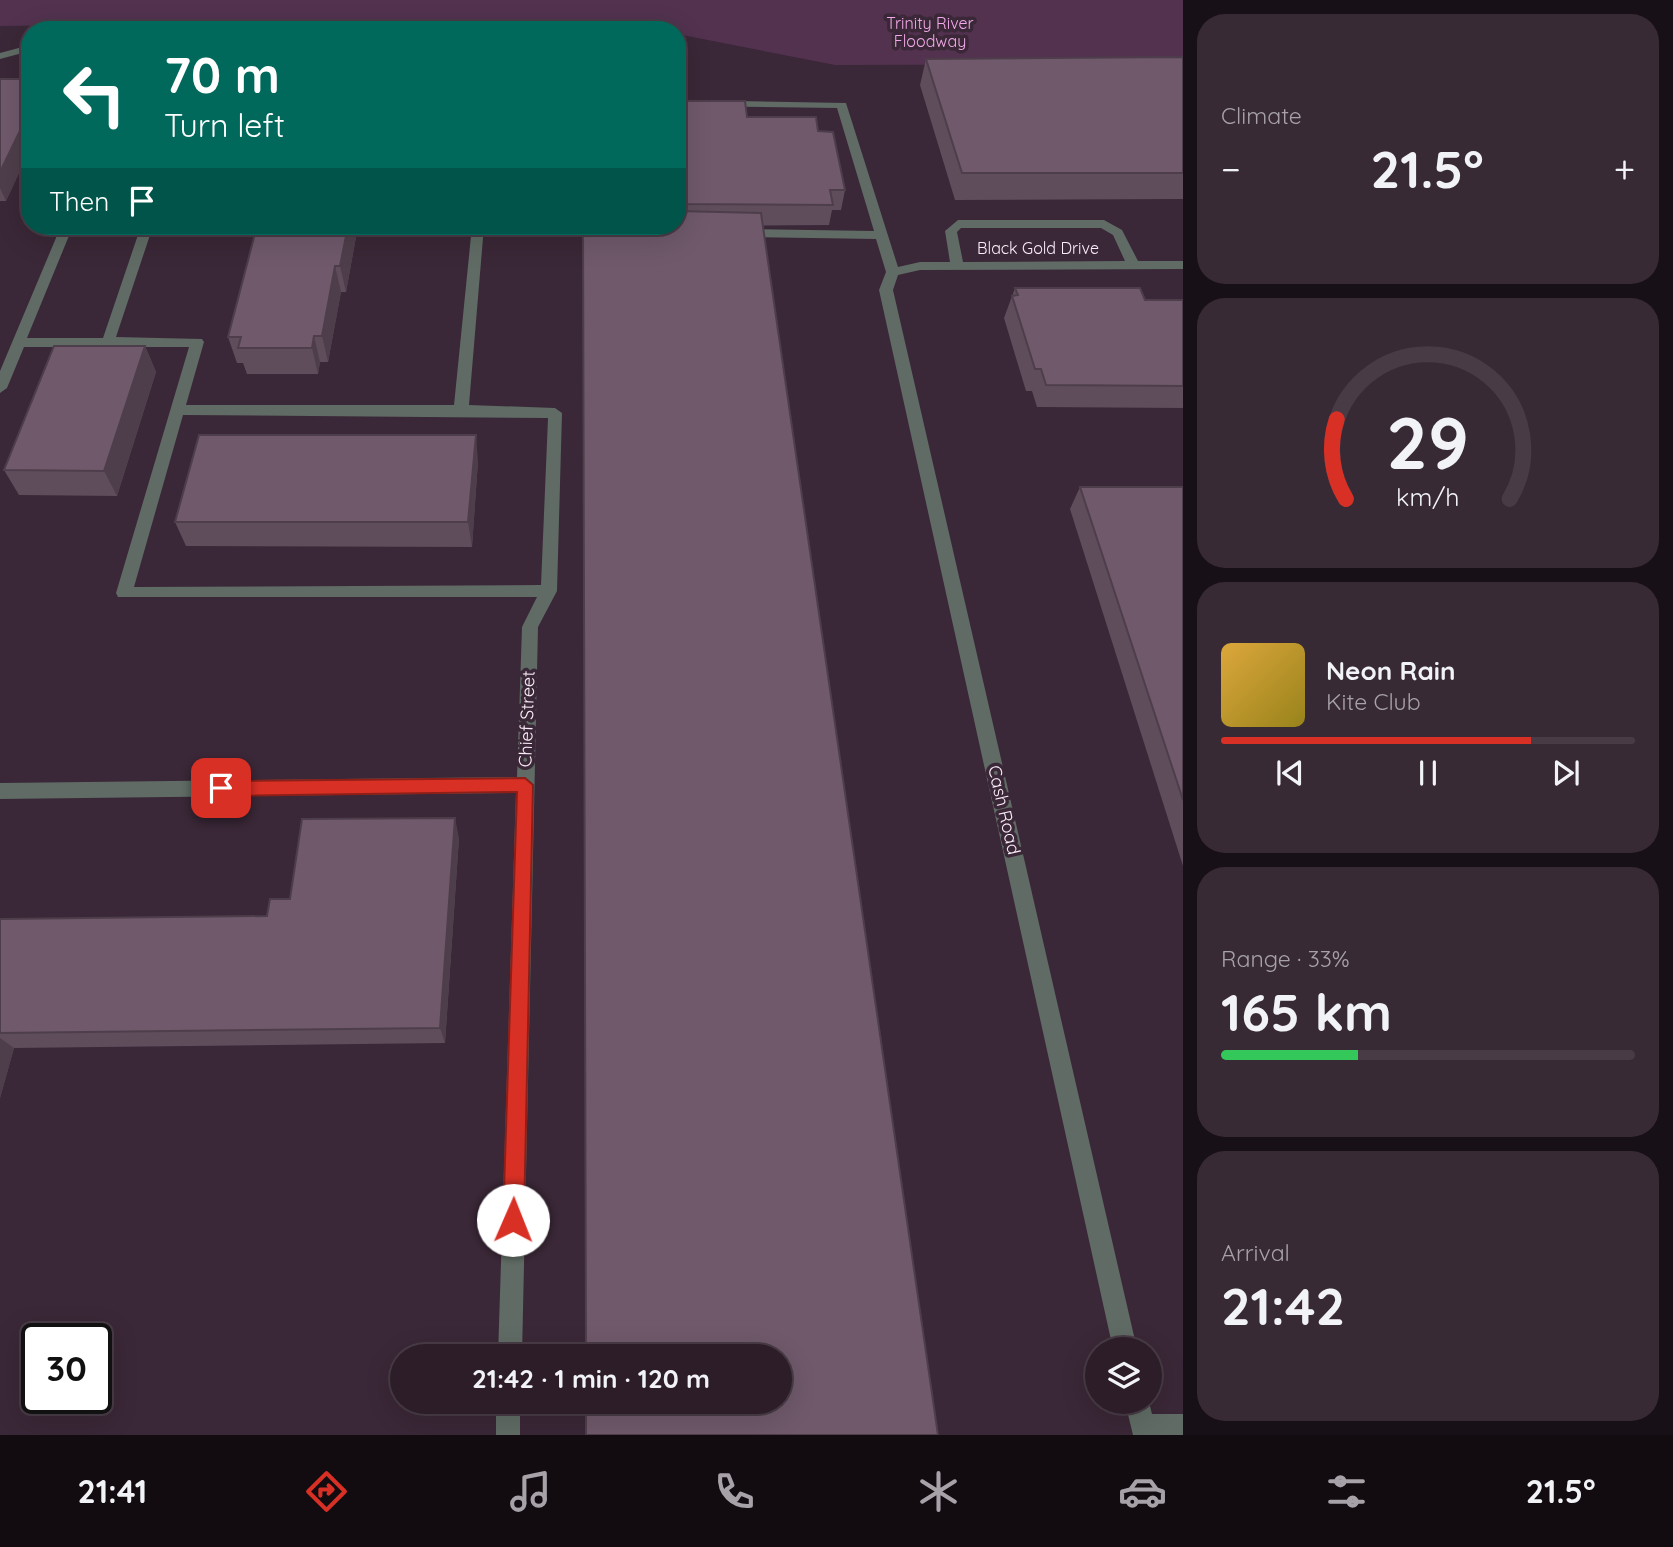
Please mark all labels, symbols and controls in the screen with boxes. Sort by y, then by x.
park label: Trinity River Floodway [886,13,974,51]
text: 70 m [164,44,280,105]
icon: left [49,49,140,140]
text: Climate [1221,101,1302,130]
text: Turn left [164,105,285,145]
text: 21.5° [1371,136,1484,201]
text: − [1221,145,1241,193]
text: + [1614,145,1635,193]
icon: arrive [123,182,161,220]
text: Then [49,185,109,218]
street label: Black Gold Drive [977,238,1099,258]
text: 29 [1387,397,1469,488]
text: km/h [1396,481,1460,512]
text: Neon Rain [1326,654,1455,687]
street label: Chief Street [513,670,540,768]
text: Kite Club [1326,687,1421,716]
icon: previous [1271,754,1309,792]
icon: pause [1409,754,1447,792]
icon: next [1547,754,1585,792]
pin [191,758,251,818]
street label: Cash Road [983,763,1026,857]
icon: arrive [202,769,240,807]
text: Range · 33% [1221,944,1350,973]
text: 165 km [1221,979,1392,1044]
position arrow [476,1183,550,1257]
text: Arrival [1221,1238,1290,1267]
text: 21:42 [1221,1273,1345,1338]
speed limit sign: 30 [21,1323,112,1414]
map controls [1085,1337,1162,1414]
button: layers [1085,1337,1162,1414]
text: 21:42 · 1 min · 120 m [472,1362,710,1395]
icon: directions [302,1467,351,1516]
icon: music [506,1467,555,1516]
icon: phone [710,1467,759,1516]
icon: climate [914,1467,963,1516]
icon: car [1118,1467,1167,1516]
icon: filters [1322,1467,1371,1516]
text: 21:41 [77,1471,147,1511]
text: 21.5° [1526,1471,1595,1511]

